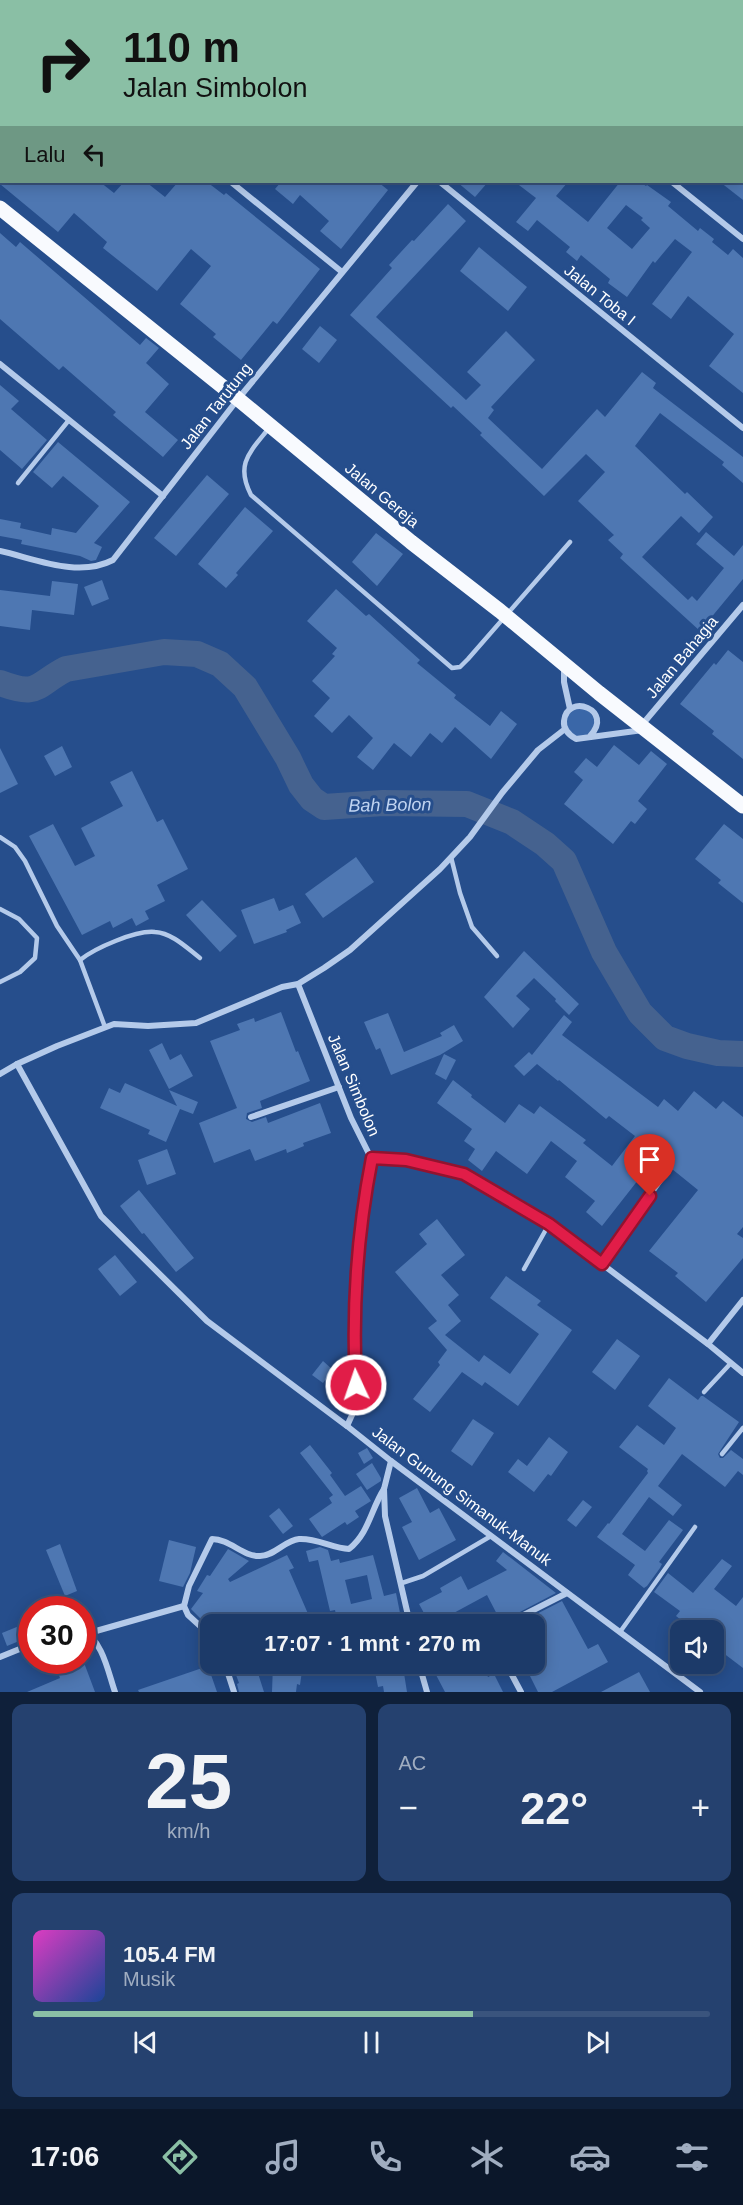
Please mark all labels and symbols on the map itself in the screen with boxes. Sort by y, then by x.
street label: Jalan Toba I [561,261,639,329]
street label: Jalan Tarutung [177,360,255,452]
street label: Jalan Gereja [342,459,422,531]
street label: Jalan Bahagia [643,613,721,701]
water label: Bah Bolon [348,794,432,816]
street label: Jalan Simbolon [325,1031,383,1139]
pin [624,1134,675,1196]
position arrow [324,1353,388,1417]
street label: Jalan Gunung Simanuk-Manuk [369,1423,556,1569]
speed limit sign: 30 [18,1596,96,1674]

